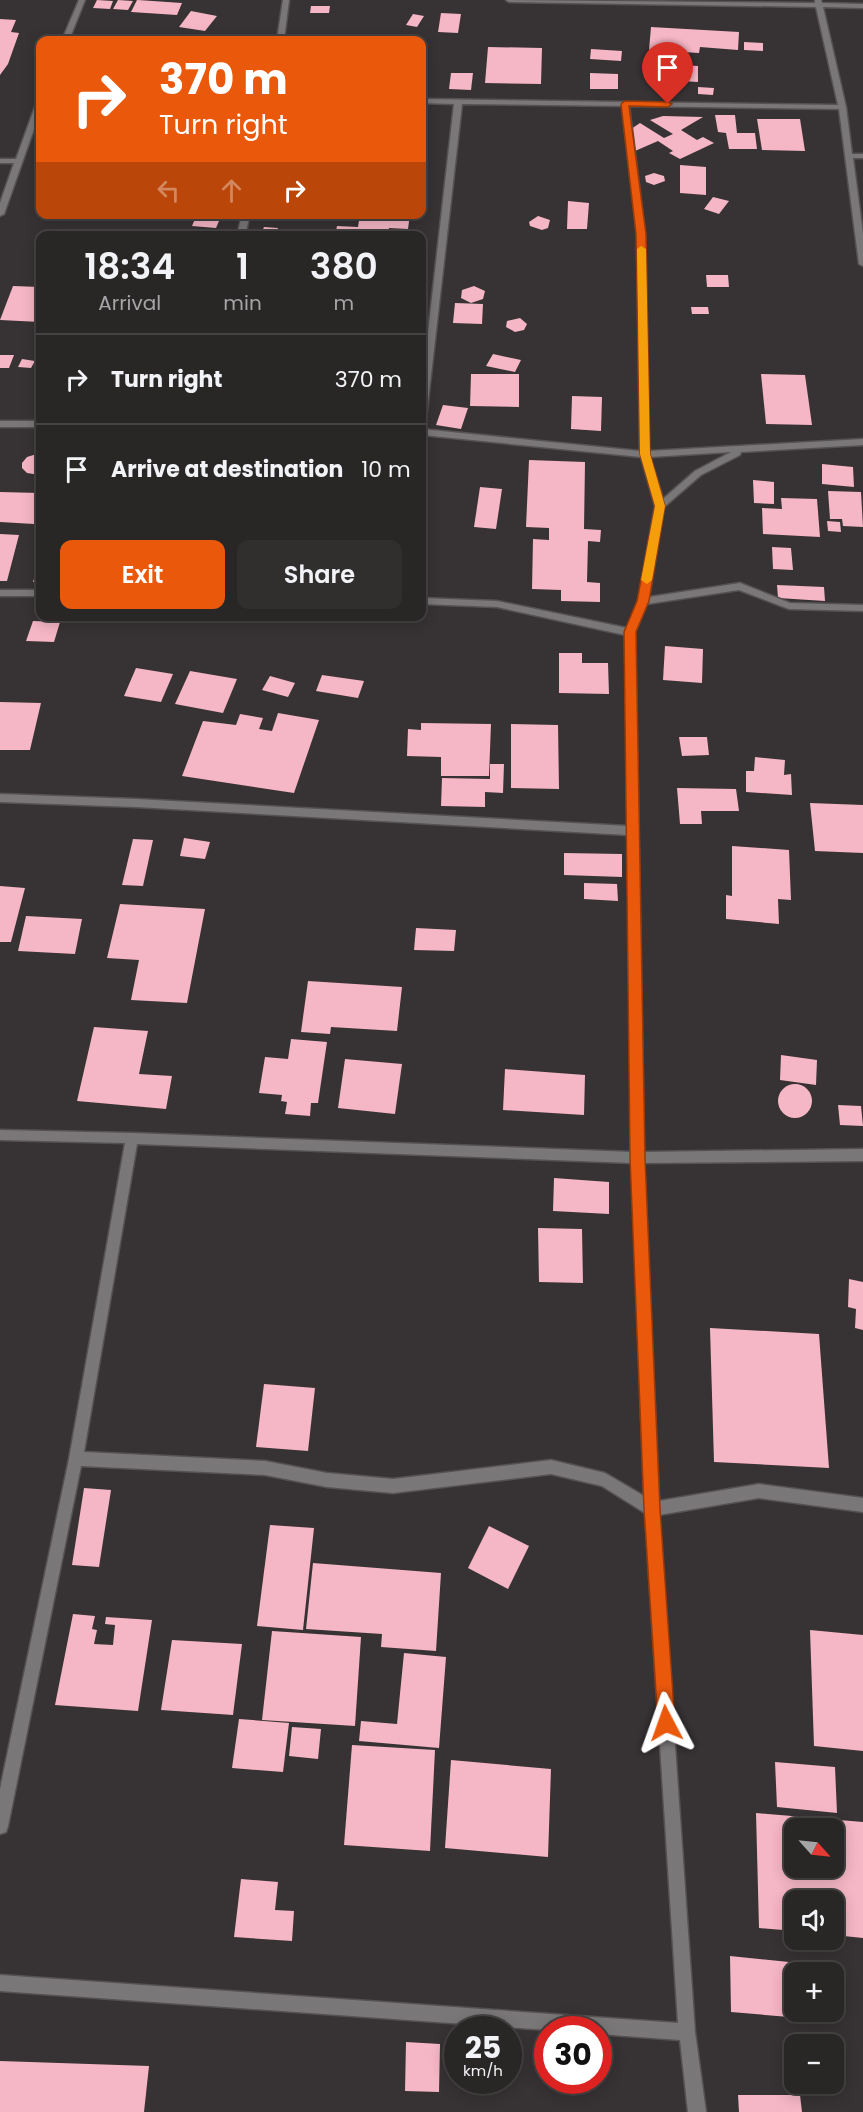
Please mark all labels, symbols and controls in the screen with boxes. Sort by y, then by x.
pin [642,42,693,104]
text: 370 m [159,50,288,109]
icon: arrive [651,51,684,84]
icon: right [60,60,138,138]
text: Turn right [159,106,288,143]
icon: left [152,174,185,207]
icon: ahead [215,174,248,207]
icon: right [278,174,311,207]
text: 18:34 [84,241,175,292]
text: 1 [236,241,249,292]
text: 380 [310,241,378,292]
text: Arrival [98,289,161,317]
text: min [223,289,262,317]
text: m [334,289,354,317]
icon: right [60,363,93,396]
text: Turn right [111,364,222,395]
text: 370 m [335,364,402,395]
icon: arrive [60,453,93,486]
text: Arrive at destination [111,454,343,485]
text: 10 m [361,454,411,485]
button: Exit [60,540,225,609]
button: Share [237,540,402,609]
position arrow [634,1691,698,1755]
north arrow [784,1818,844,1878]
map controls [784,1818,844,2094]
button: sound [784,1890,844,1950]
button: + [784,1962,844,2022]
speed limit sign: 30 [534,2016,612,2094]
text: 25 [465,2026,501,2069]
button: − [784,2034,844,2094]
text: km/h [463,2060,503,2081]

